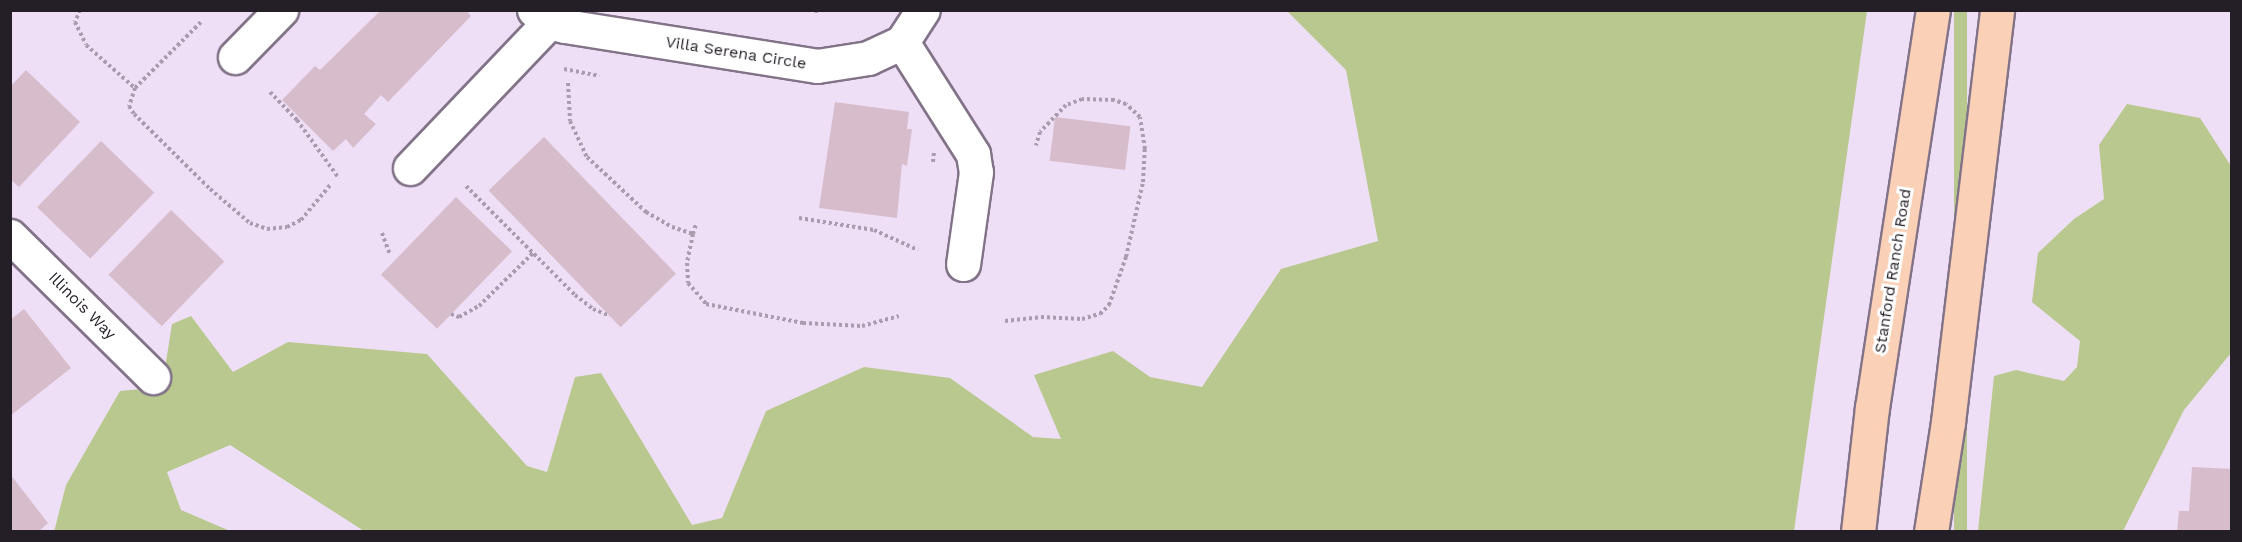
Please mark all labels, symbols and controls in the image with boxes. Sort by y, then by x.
street label: Villa Serena Circle [664,32,808,74]
street label: Stanford Ranch Road [1871,187,1915,355]
street label: Illinois Way [44,268,120,344]

